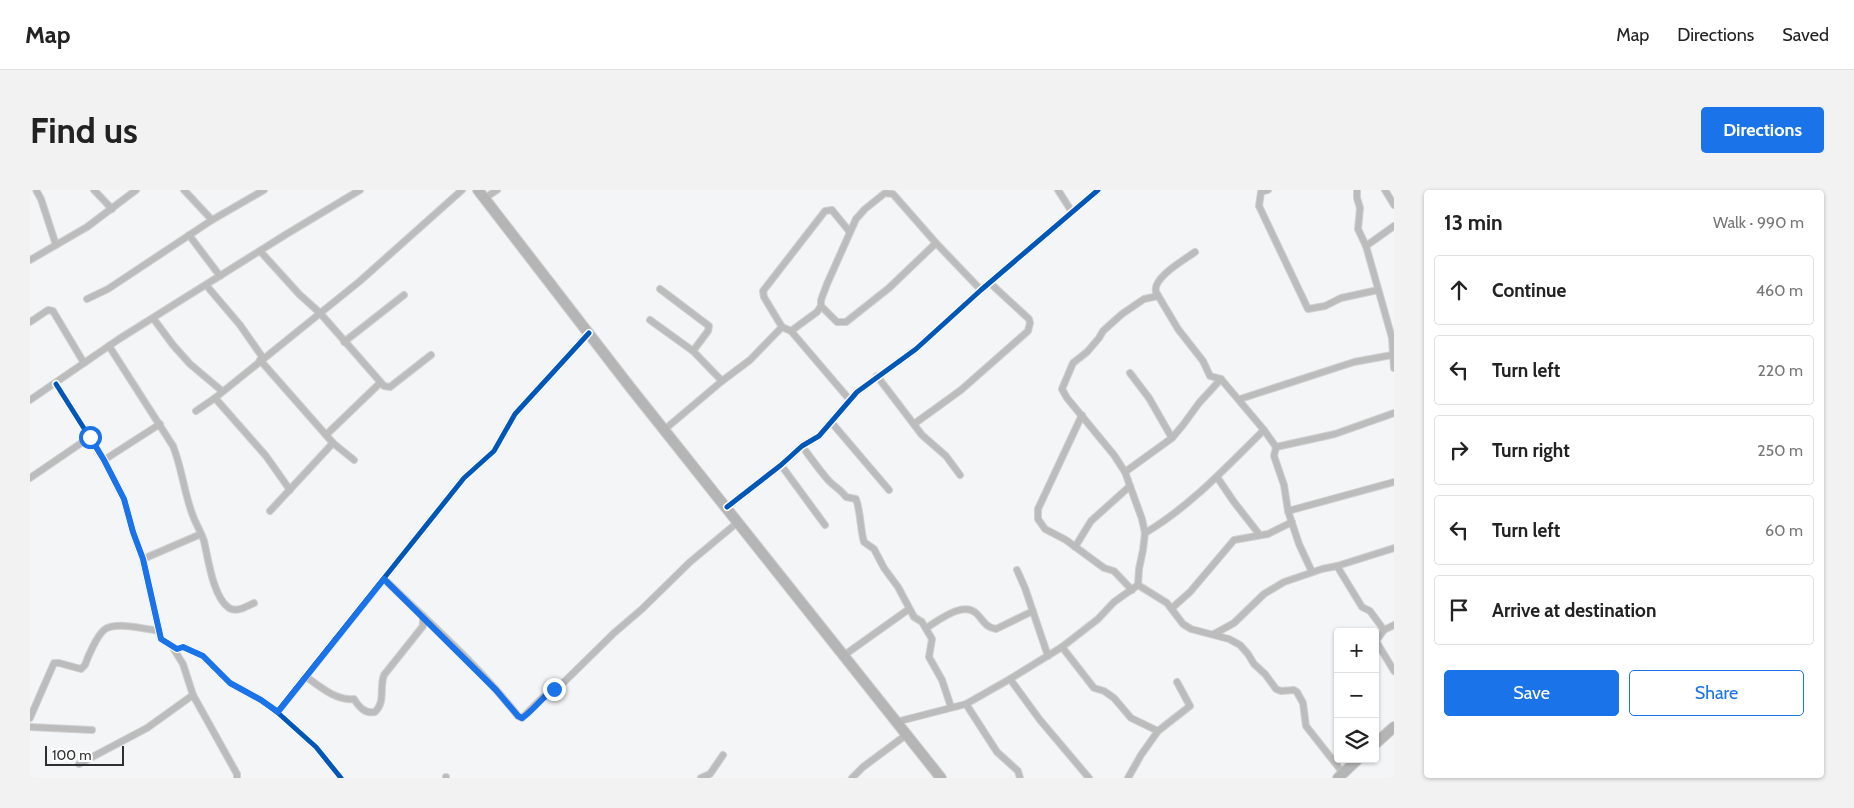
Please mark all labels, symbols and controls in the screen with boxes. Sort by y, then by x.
text: Map [25,20,71,49]
text: Map [1616,24,1649,46]
text: Directions [1677,24,1754,46]
text: Saved [1782,24,1829,46]
button: Directions [1701,107,1824,153]
text: Find us [30,109,138,152]
text: 13 min [1444,210,1503,235]
text: Walk · 990 m [1713,213,1804,232]
icon: ahead [1445,276,1473,304]
text: Continue [1492,279,1566,302]
text: 460 m [1756,281,1803,300]
icon: left [1445,356,1473,384]
text: Turn left [1492,359,1560,382]
text: 220 m [1757,361,1803,380]
route start [79,426,102,449]
icon: right [1445,436,1473,464]
text: Turn right [1492,439,1570,462]
text: 250 m [1757,441,1803,460]
icon: left [1445,516,1473,544]
text: Turn left [1492,519,1560,542]
text: 60 m [1765,521,1803,540]
icon: arrive [1445,596,1473,624]
text: Arrive at destination [1492,599,1656,622]
map controls [1334,628,1379,763]
button: + [1334,628,1379,673]
button: Save [1444,670,1619,716]
button: Share [1629,670,1804,716]
button: − [1334,673,1379,718]
route end [543,678,566,701]
button: layers [1334,718,1379,763]
scale bar [45,743,124,766]
text: 100 m [52,746,92,764]

